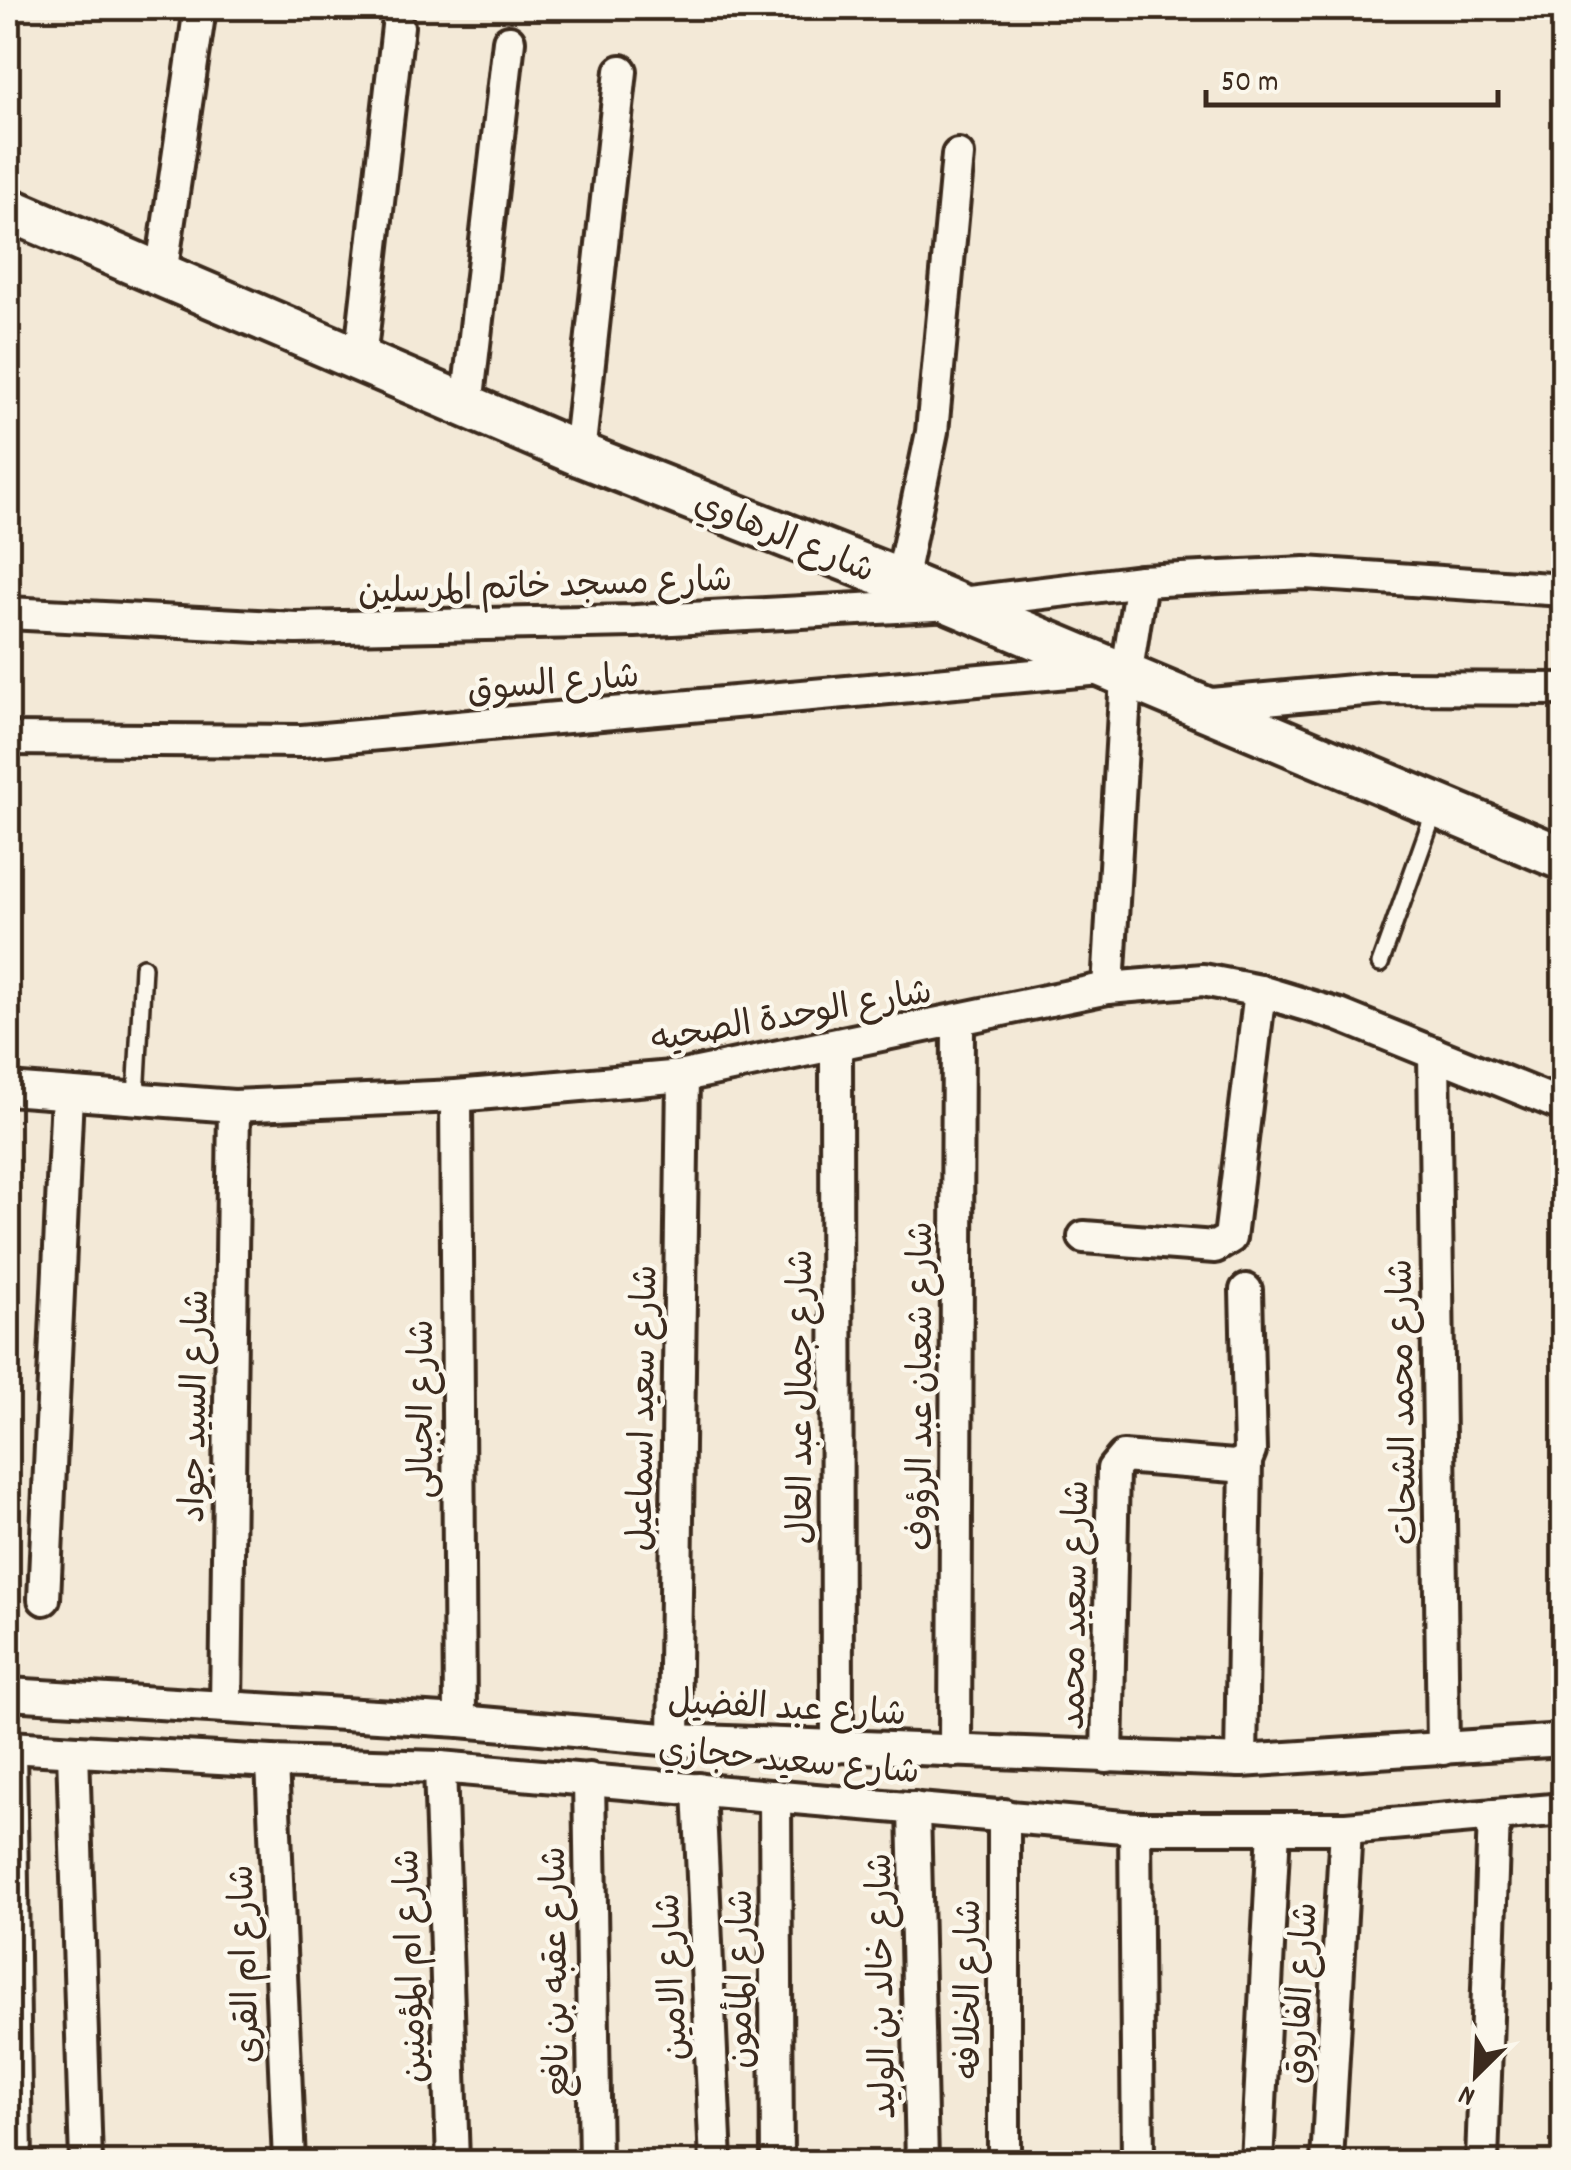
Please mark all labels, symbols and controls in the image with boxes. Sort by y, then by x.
scale bar [1206,45,1498,107]
text: 50 m [1221,63,1279,106]
street label: شارع الرهاوي [686,481,881,598]
street label: شارع مسجد خاتم المرسلين [357,557,733,621]
street label: شارع السوق [465,654,642,718]
street label: شارع الوحدة الصحيه [647,970,936,1068]
street label: شارع شعبان عبد الرؤوف [899,1221,949,1551]
street label: شارع جمال عبد العال [779,1249,829,1545]
street label: شارع محمد الشحات [1379,1258,1433,1545]
street label: شارع سعيد اسماعيل [619,1264,673,1552]
street label: شارع السيد جواد [171,1289,225,1523]
street label: شارع الجبالى [400,1320,450,1498]
street label: شارع سعيد محمد [1051,1480,1105,1731]
street label: شارع عبد الفضيل [666,1680,907,1742]
street label: شارع سعيد حجازي [656,1728,921,1800]
street label: شارع عقبه بن نافع [532,1846,586,2098]
street label: شارع ام المؤمنين [385,1848,443,2084]
street label: شارع خالد بن الوليد [858,1852,912,2119]
street label: شارع ام القرى [220,1864,276,2064]
street label: شارع المأمون [719,1889,769,2069]
street label: شارع الامين [646,1892,704,2062]
street label: شارع الخلافه [947,1899,997,2079]
street label: شارع الفاروق [1274,1901,1334,2085]
north arrow [1426,2025,1526,2125]
text: N [1453,2072,1482,2114]

